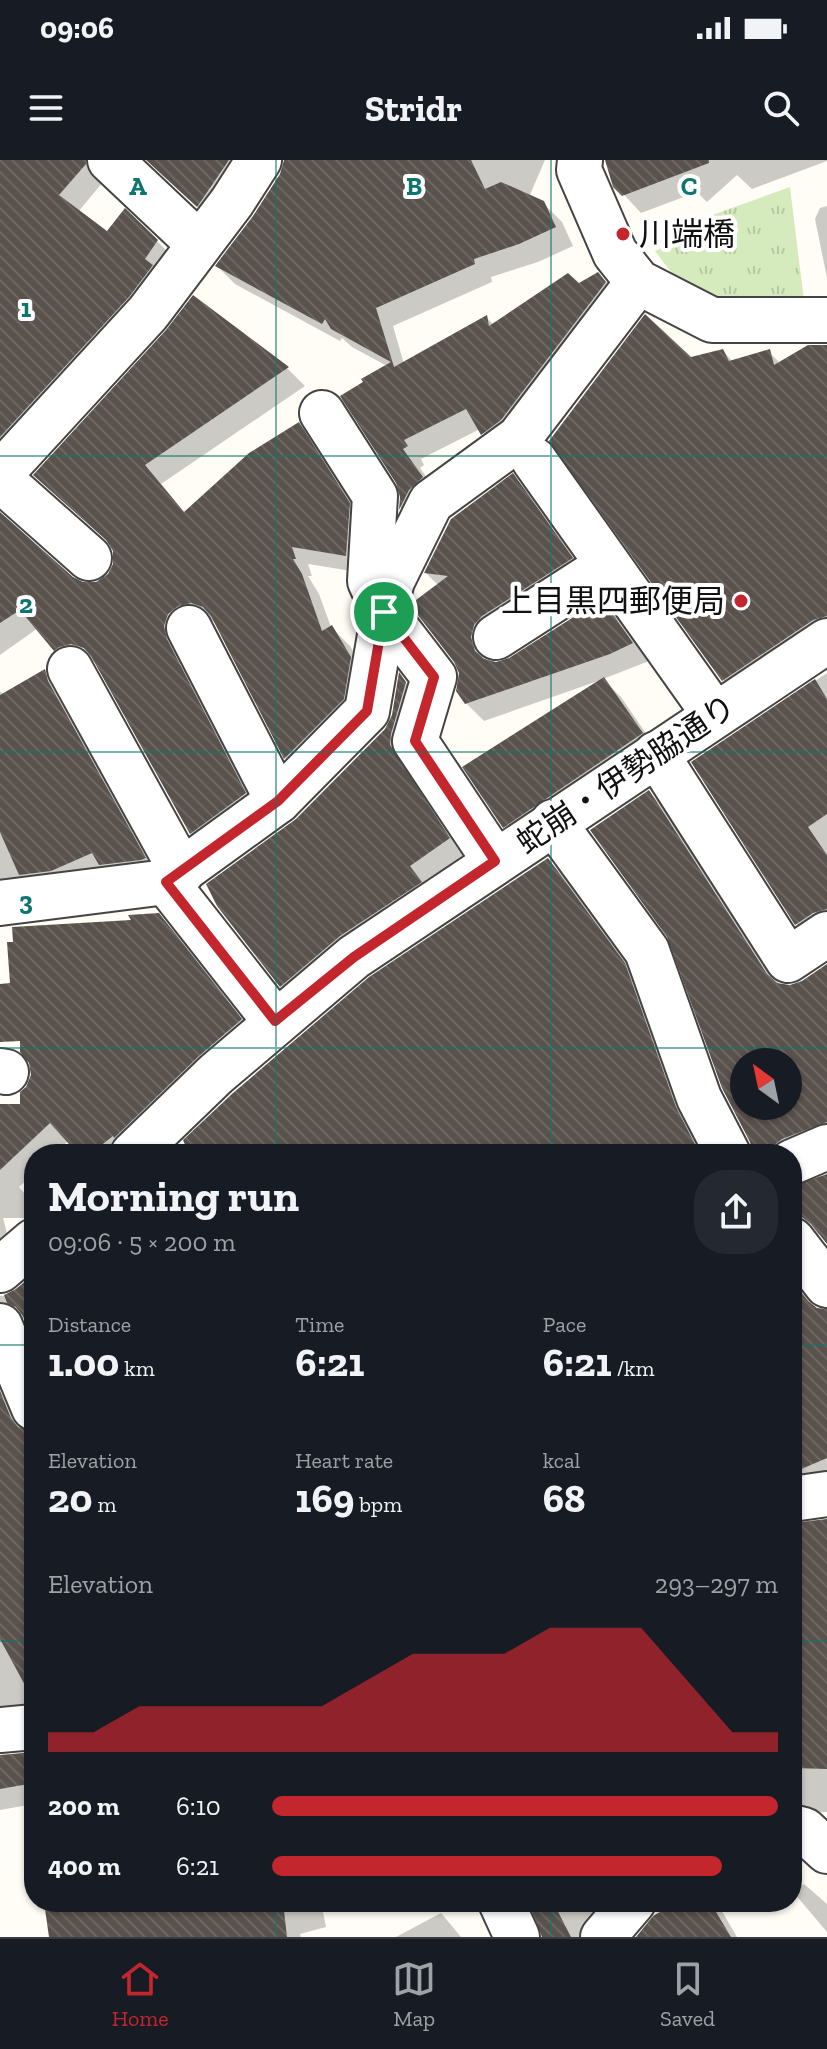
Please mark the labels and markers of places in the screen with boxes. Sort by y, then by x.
place label: 川端橋 [639,215,735,253]
marker: 川端橋 [614,225,632,243]
pin [350,578,418,646]
place label: 上目黒四郵便局 [501,582,725,620]
marker: 上目黒四郵便局 [732,592,750,610]

